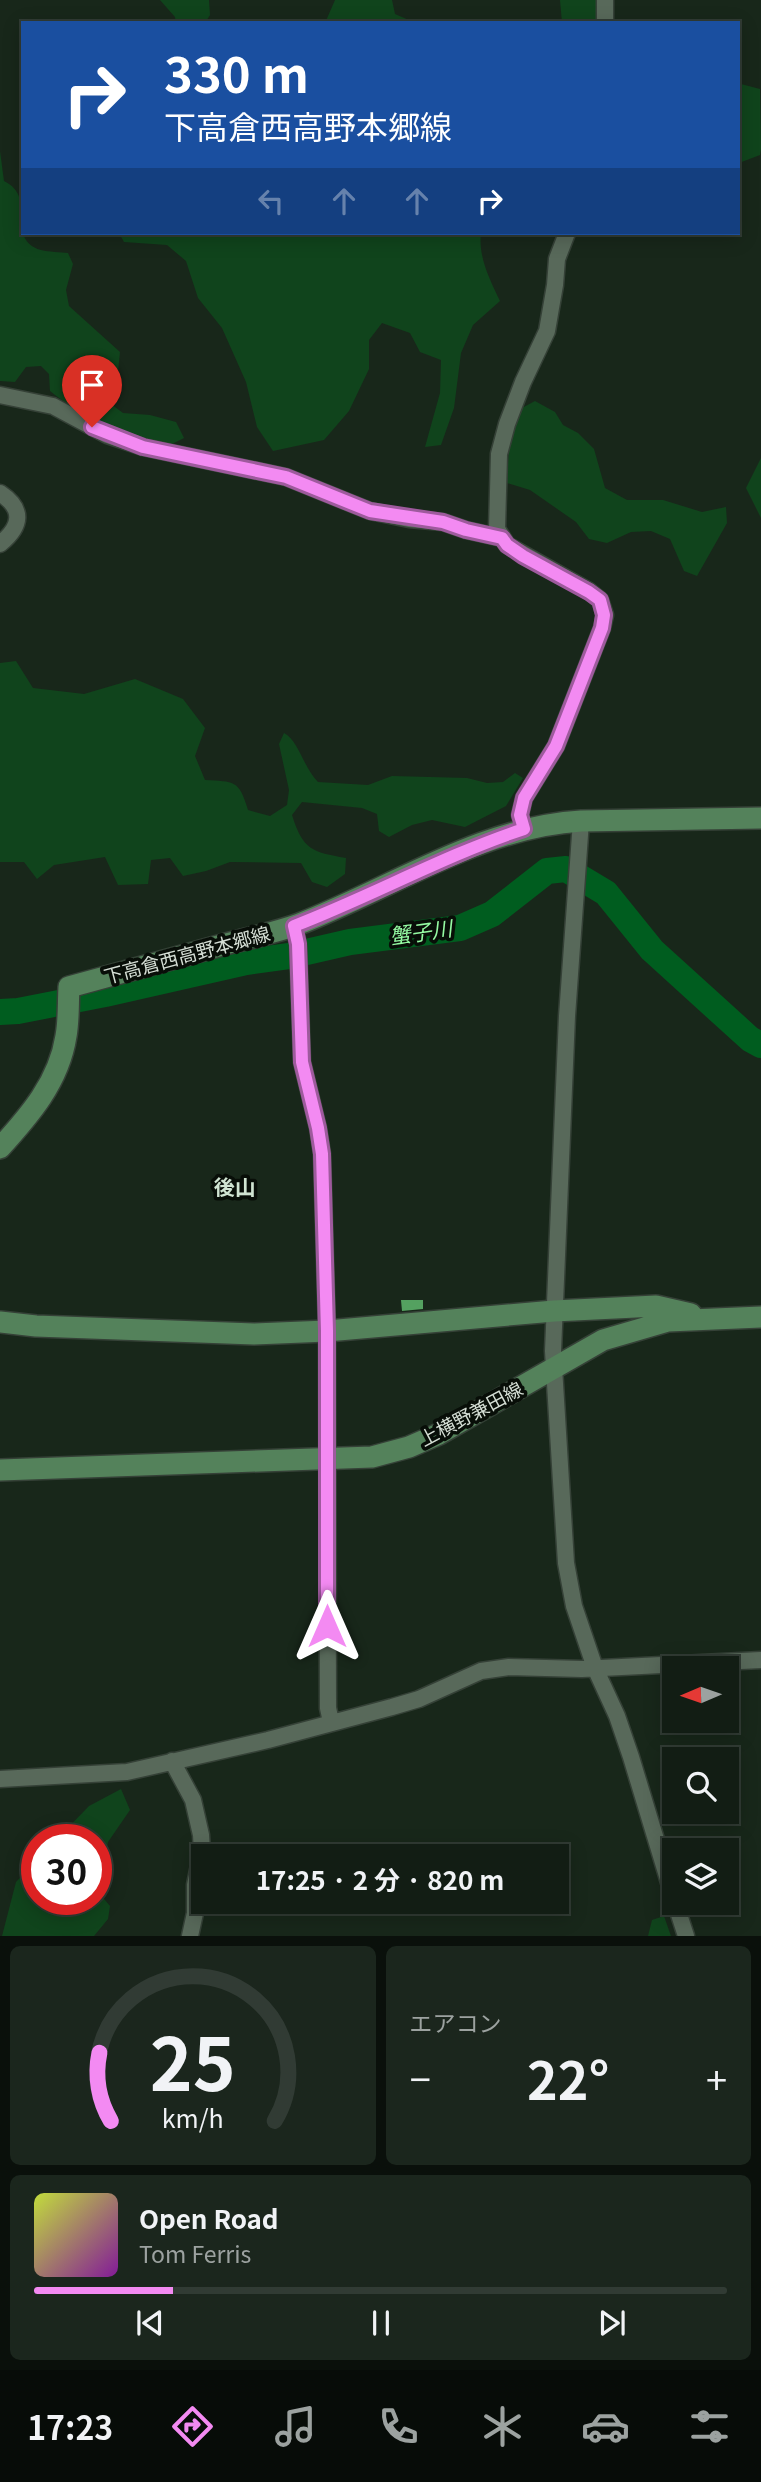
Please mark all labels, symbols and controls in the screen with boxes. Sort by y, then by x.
text: 330 m [164,36,309,107]
icon: right [49,49,140,140]
text: 下高倉西高野本郷線 [164,102,452,148]
icon: left [252,182,290,220]
icon: ahead [325,182,363,220]
icon: ahead [398,182,436,220]
icon: right [471,182,509,220]
pin [62,355,122,427]
icon: arrive [73,366,111,404]
water label: 蟹子川 [387,912,456,950]
street label: 下高倉西高野本郷線 [101,918,273,989]
district label: 後山 [214,1171,256,1201]
street label: 上横野兼田線 [414,1374,527,1451]
position arrow [290,1589,364,1663]
north arrow [662,1656,738,1732]
map controls [662,1656,739,1915]
button: search [662,1747,739,1824]
speed limit sign: 30 [21,1824,112,1915]
button: layers [662,1838,739,1915]
text: 17:25 · 2 分 · 820 m [256,1860,504,1897]
text: エアコン [410,2005,502,2039]
text: 25 [150,2008,236,2113]
text: 22° [527,2040,609,2115]
text: − [410,2050,431,2105]
text: + [706,2050,727,2105]
text: km/h [162,2099,224,2135]
text: Open Road [139,2199,279,2236]
text: Tom Ferris [139,2236,251,2270]
icon: previous [131,2304,169,2342]
icon: pause [362,2304,400,2342]
icon: next [593,2304,631,2342]
icon: directions [168,2402,217,2451]
icon: music [271,2402,320,2451]
icon: phone [374,2402,423,2451]
icon: climate [478,2402,527,2451]
icon: car [581,2402,630,2451]
icon: filters [685,2402,734,2451]
text: 17:23 [27,2403,113,2449]

